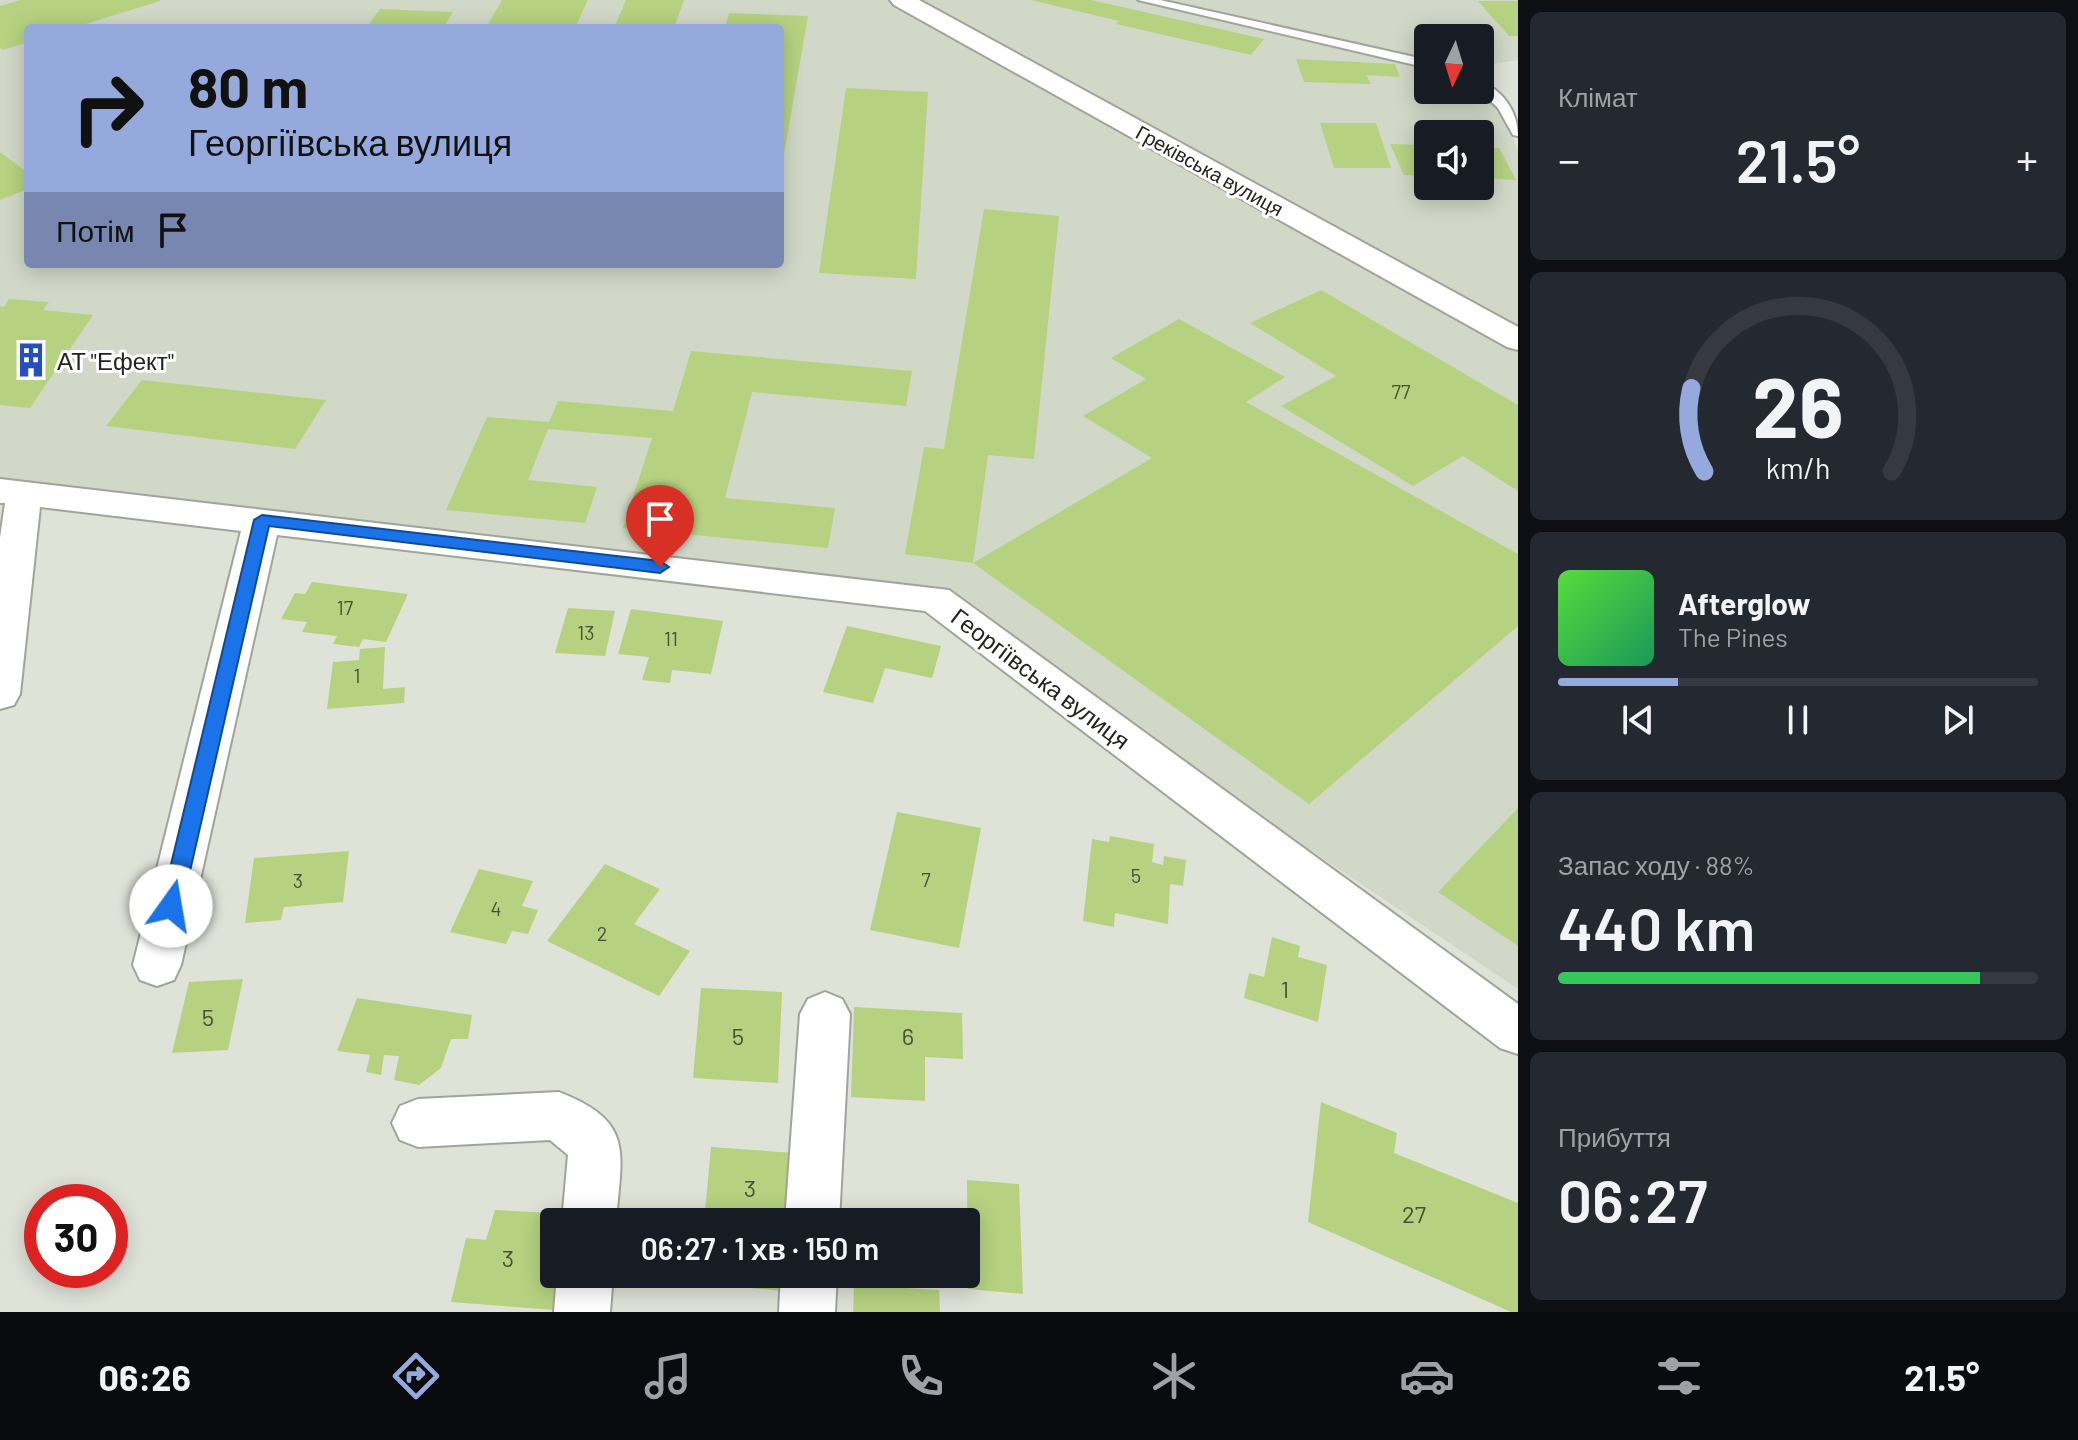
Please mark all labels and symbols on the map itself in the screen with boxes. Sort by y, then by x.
north arrow [1414,24,1494,104]
street label: Греківська вулиця [1132,119,1288,221]
building icon: АТ "Ефект" [12,341,50,379]
place label: АТ "Ефект" [57,346,174,375]
house number: 77 [1392,379,1411,403]
pin [626,485,694,567]
house number: 17 [337,595,354,619]
street label: Георгіївська вулиця [946,601,1136,755]
house number: 13 [577,620,595,644]
house number: 11 [664,626,678,650]
house number: 1 [354,663,361,687]
house number: 5 [1131,863,1141,887]
position arrow [129,864,213,948]
house number: 7 [921,867,931,891]
house number: 3 [293,868,303,892]
house number: 4 [490,896,502,920]
house number: 2 [597,921,607,945]
house number: 1 [1281,974,1289,1003]
house number: 5 [202,1002,214,1031]
house number: 5 [732,1021,744,1050]
house number: 6 [902,1021,914,1050]
house number: 3 [744,1173,756,1202]
speed limit sign: 30 [24,1184,128,1288]
house number: 27 [1402,1199,1426,1228]
house number: 3 [502,1243,514,1272]

